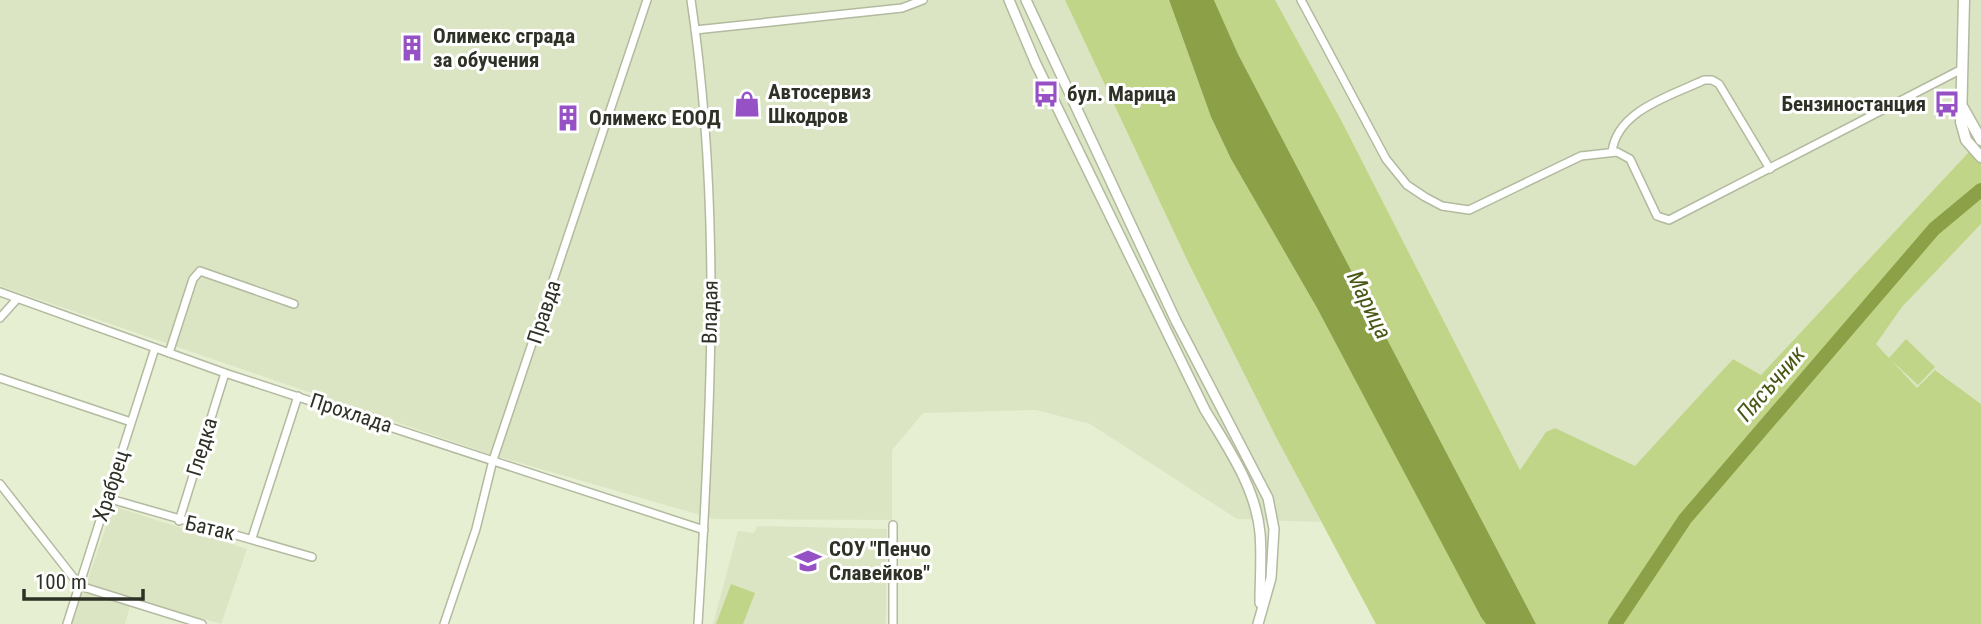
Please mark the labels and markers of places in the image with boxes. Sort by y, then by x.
place label: Олимекс сграда за обучения [433,24,575,72]
building icon: Олимекс сграда за обучения [397,33,427,63]
bus stop icon: бул. Марица [1031,79,1061,109]
place label: Автосервиз Шкодров [768,80,871,128]
place label: бул. Марица [1067,82,1176,106]
shop icon: Автосервиз Шкодров [732,89,762,119]
bus stop icon: Бензиностанция [1932,89,1962,119]
place label: Бензиностанция [1781,92,1926,116]
building icon: Олимекс ЕООД [553,103,583,133]
place label: Олимекс ЕООД [589,106,721,130]
place label: СОУ "Пенчо Славейков" [829,537,931,585]
school or university icon: СОУ "Пенчо Славейков" [793,546,823,576]

